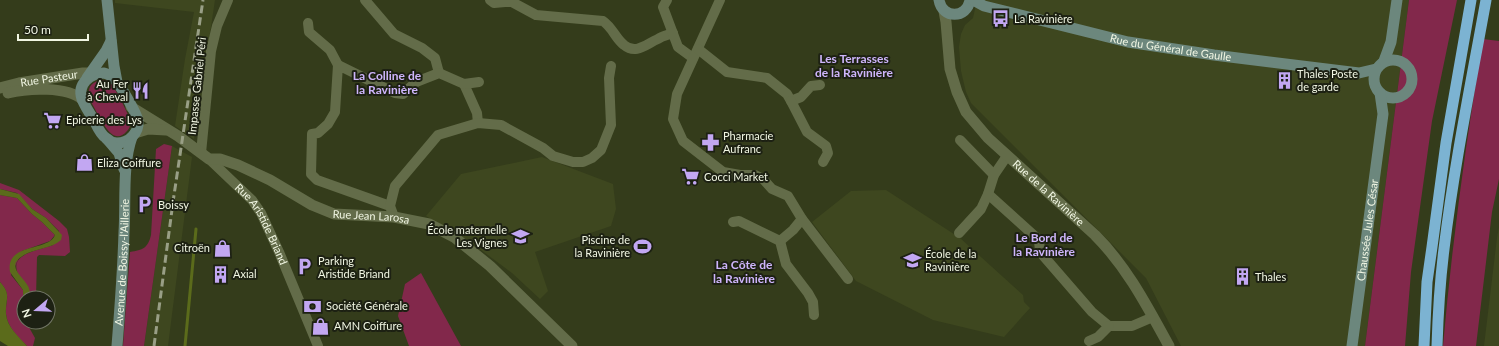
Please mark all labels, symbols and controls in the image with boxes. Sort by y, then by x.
bus stop icon: La Ravinière [991,9,1011,29]
place label: La Ravinière [1014,12,1073,25]
scale bar [18,16,88,42]
text: 50 m [24,22,51,37]
street label: Rue du Général de Gaulle [1109,31,1232,63]
street label: Impasse Gabriel Péri [185,36,208,135]
district label: Les Terrasses de la Ravinière [815,51,894,80]
street label: Rue Pasteur [19,67,79,89]
place label: Thales Poste de garde [1297,67,1358,93]
district label: La Colline de la Ravinière [353,68,422,97]
building icon: Thales Poste de garde [1274,70,1294,90]
place label: Au Fer à Cheval [87,77,128,103]
restaurant icon: Au Fer à Cheval [131,80,151,100]
supermarket icon: Epicerie des Lys [43,110,63,130]
place label: Epicerie des Lys [66,113,142,126]
place label: Pharmacie Aufranc [723,129,774,155]
pharmacy icon: Pharmacie Aufranc [700,132,720,152]
shop icon: Eliza Coiffure [74,153,94,173]
place label: Eliza Coiffure [97,156,161,169]
street label: Rue de la Ravinière [1010,157,1087,228]
supermarket icon: Cocci Market [681,167,701,187]
place label: Cocci Market [704,170,768,183]
street label: Chaussée Jules César [1354,178,1380,282]
street label: Rue Aristide Briand [233,181,291,267]
parking icon: Boissy [135,195,155,215]
place label: Boissy [158,198,189,211]
street label: Avenue de Boissy-l'Aillerie [112,199,131,326]
street label: Rue Jean Larosa [332,207,411,226]
place label: École maternelle Les Vignes [427,223,507,249]
school or university icon: École maternelle Les Vignes [510,226,530,246]
district label: Le Bord de la Ravinière [1013,230,1076,259]
place label: Piscine de la Ravinière [574,233,630,259]
sports icon: Piscine de la Ravinière [633,236,653,256]
shop icon: Citroën [213,238,233,258]
place label: Citroën [174,241,210,254]
place label: École de la Ravinière [925,247,977,273]
school or university icon: École de la Ravinière [902,250,922,270]
place label: Parking Aristide Briand [318,254,390,280]
parking icon: Parking Aristide Briand [295,257,315,277]
district label: La Côte de la Ravinière [713,257,776,286]
building icon: Axial [210,264,230,284]
place label: Axial [233,267,257,280]
building icon: Thales [1232,267,1252,287]
place label: Thales [1255,270,1286,283]
north arrow [16,290,56,330]
bank icon: Société Générale [303,296,323,316]
place label: Société Générale [326,299,408,312]
text: N [19,307,34,320]
shop icon: AMN Coiffure [311,316,331,336]
place label: AMN Coiffure [334,319,402,332]

